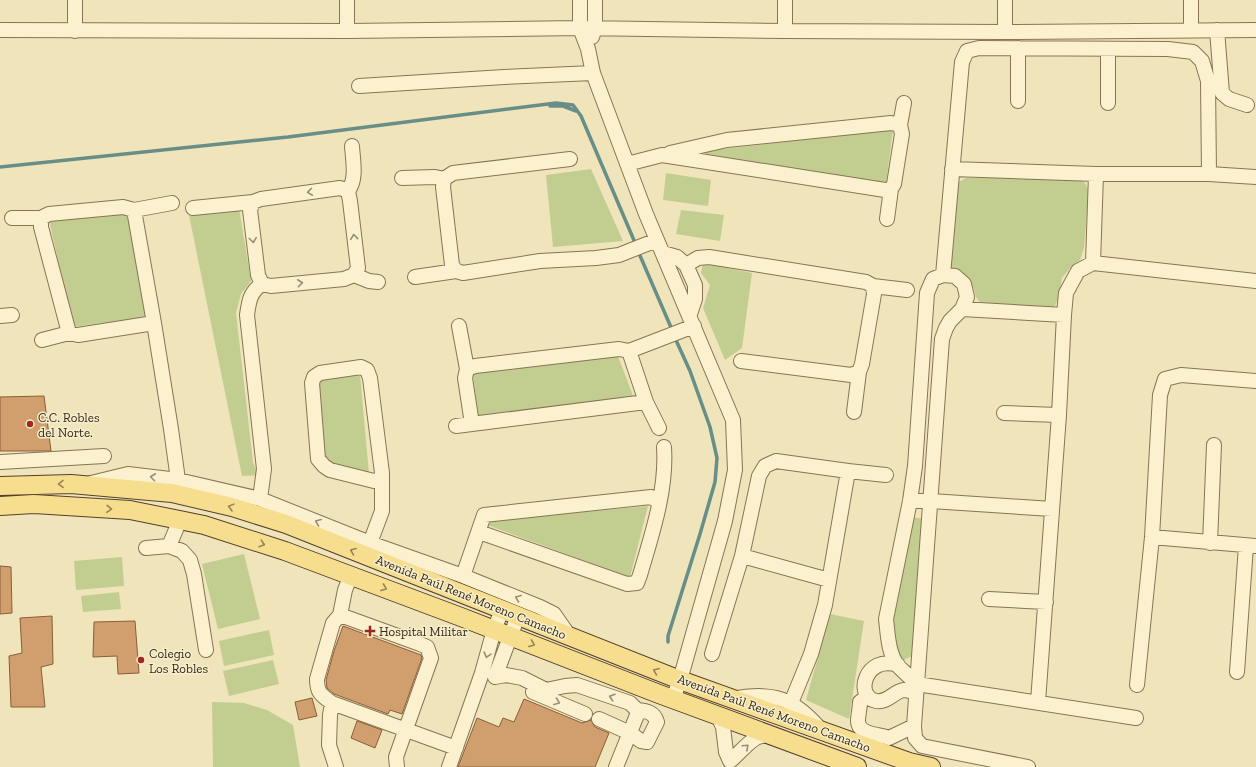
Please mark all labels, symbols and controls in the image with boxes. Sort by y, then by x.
one-way arrow [307,187,313,196]
one-way arrow [350,234,359,240]
one-way arrow [249,237,258,243]
one-way arrow [297,279,304,288]
place label: C.C. Robles del Norte. [38,410,100,440]
marker: C.C. Robles del Norte. [25,419,35,429]
one-way arrow [150,473,156,482]
one-way arrow [58,480,64,488]
one-way arrow [106,504,112,513]
one-way arrow [228,504,234,512]
one-way arrow [314,518,321,526]
one-way arrow [259,539,266,547]
one-way arrow [350,547,357,555]
street label: Avenida Paúl René Moreno Camacho [373,552,569,642]
one-way arrow [381,584,388,592]
one-way arrow [514,595,521,603]
place label: Hospital Militar [379,624,468,639]
marker: Hospital Militar [364,625,376,637]
one-way arrow [529,640,536,648]
place label: Colegio Los Robles [149,646,208,676]
one-way arrow [483,651,492,658]
marker: Colegio Los Robles [136,655,146,665]
one-way arrow [653,667,660,675]
street label: Avenida Paúl René Moreno Camacho [675,671,873,755]
one-way arrow [609,693,616,702]
one-way arrow [554,698,561,706]
one-way arrow [741,745,748,752]

